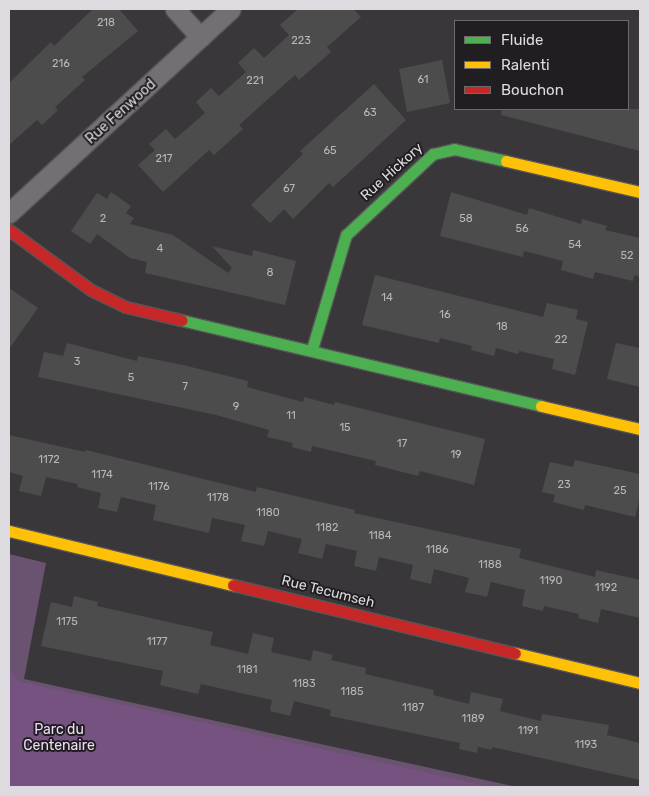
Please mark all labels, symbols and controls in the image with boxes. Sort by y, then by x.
house number: 218 [97,16,115,30]
legend [454,20,629,110]
text: Fluide [501,31,543,49]
house number: 223 [291,34,311,48]
text: Ralenti [501,56,550,74]
house number: 216 [52,57,70,71]
house number: 61 [417,73,429,87]
house number: 221 [246,74,264,88]
street label: Rue Fenwood [82,76,160,148]
text: Bouchon [501,81,564,99]
house number: 63 [363,106,377,120]
street label: Rue Hickory [357,140,427,204]
house number: 65 [323,144,337,158]
house number: 217 [156,152,172,166]
house number: 67 [283,182,295,196]
house number: 2 [100,212,106,226]
house number: 58 [459,212,473,226]
house number: 56 [515,222,529,236]
house number: 54 [568,238,582,252]
house number: 4 [157,242,163,256]
house number: 52 [621,249,633,263]
house number: 8 [267,266,273,280]
house number: 14 [381,291,393,305]
house number: 16 [439,308,451,322]
house number: 18 [496,320,508,334]
house number: 22 [555,333,567,347]
house number: 3 [74,355,80,369]
house number: 5 [128,371,134,385]
house number: 7 [182,380,188,394]
house number: 9 [233,400,239,414]
house number: 11 [286,409,296,423]
house number: 15 [339,421,351,435]
house number: 17 [397,437,407,451]
house number: 19 [450,448,462,462]
house number: 1172 [38,453,60,467]
house number: 1174 [91,468,113,482]
house number: 23 [557,478,571,492]
house number: 1176 [148,480,170,494]
house number: 25 [614,484,626,498]
house number: 1178 [207,491,229,505]
house number: 1180 [256,506,280,520]
house number: 1182 [316,521,338,535]
house number: 1184 [368,529,392,543]
house number: 1186 [425,543,449,557]
house number: 1188 [478,558,502,572]
street label: Rue Tecumseh [280,572,376,612]
house number: 1190 [540,574,562,588]
house number: 1192 [595,581,617,595]
house number: 1175 [56,615,78,629]
house number: 1177 [147,635,167,649]
house number: 1181 [236,663,258,677]
house number: 1183 [292,677,316,691]
house number: 1185 [341,685,363,699]
house number: 1187 [402,701,424,715]
house number: 1189 [462,712,484,726]
park label: Parc du Centenaire [23,722,95,754]
house number: 1191 [518,724,538,738]
house number: 1193 [575,738,597,752]

